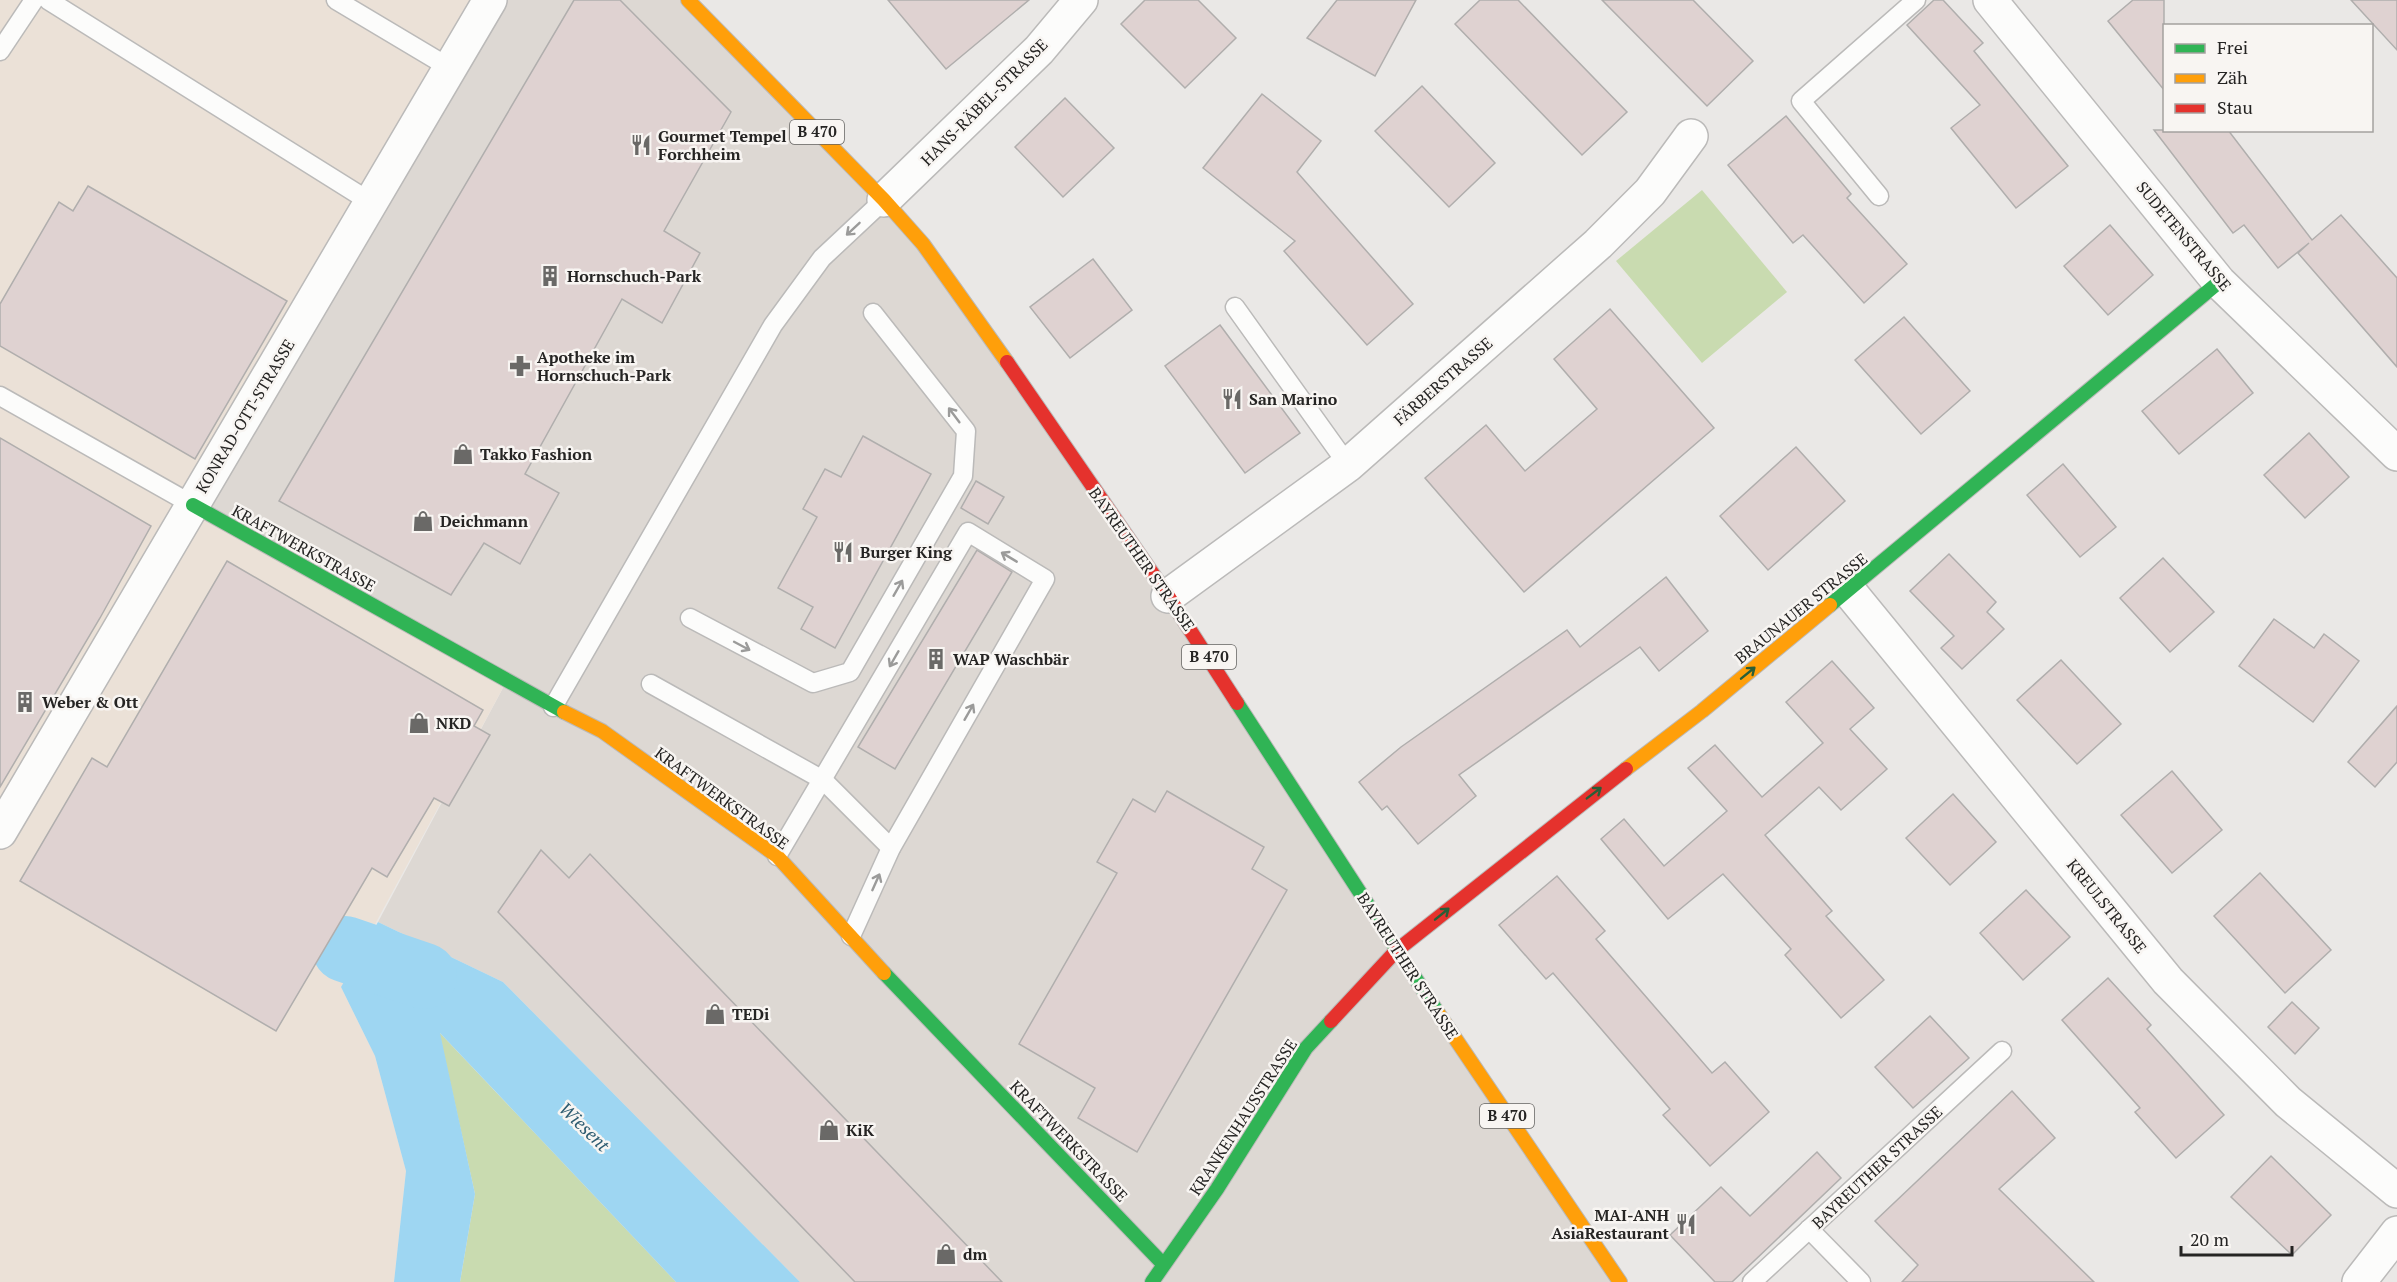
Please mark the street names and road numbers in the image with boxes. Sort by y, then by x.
street label: HANS-RÄBEL-STRASSE [916,34,1052,170]
road number: B 470 [790,120,844,144]
street label: SUDETENSTRASSE [2132,176,2236,296]
street label: FÄRBERSTRASSE [1389,332,1497,430]
street label: KONRAD-OTT-STRASSE [190,335,300,497]
street label: BAYREUTHER STRASSE [1084,483,1200,635]
street label: KRAFTWERKSTRASSE [228,499,380,597]
street label: BRAUNAUER STRASSE [1730,548,1872,668]
road number: B 470 [1182,645,1236,669]
street label: KRAFTWERKSTRASSE [650,742,794,854]
street label: KREULSTRASSE [2062,854,2152,958]
street label: BAYREUTHER STRASSE [1352,888,1464,1044]
street label: KRANKENHAUSSTRASSE [1184,1034,1302,1200]
street label: KRAFTWERKSTRASSE [1005,1075,1133,1207]
street label: BAYREUTHER STRASSE [1807,1101,1947,1233]
road number: B 470 [1480,1104,1534,1128]

